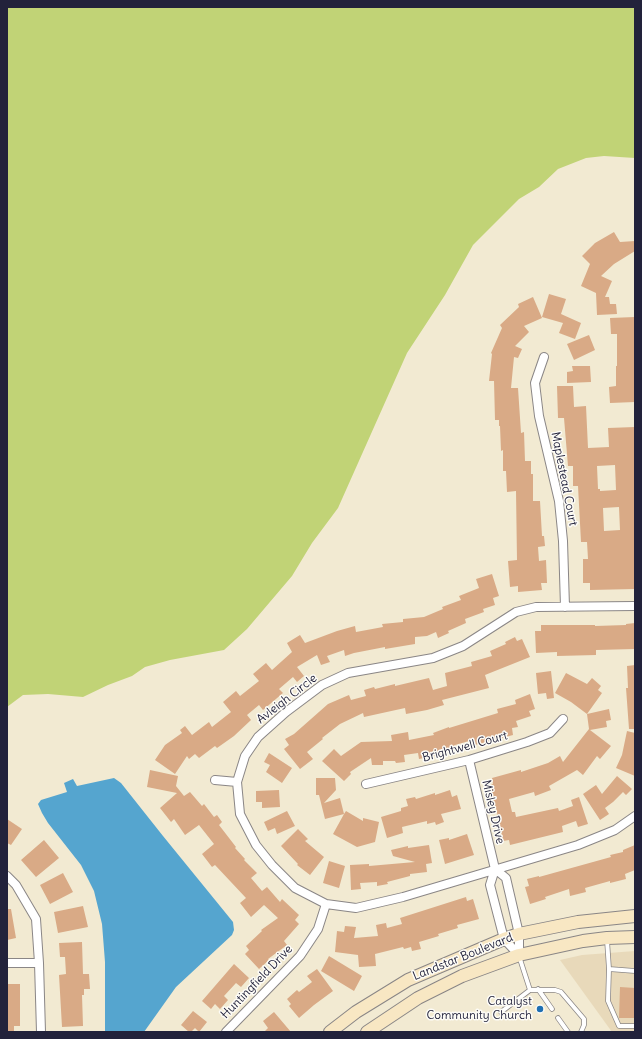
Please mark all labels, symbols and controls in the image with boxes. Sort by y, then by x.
street label: Maplestead Court [548,431,580,527]
street label: Avleigh Circle [254,671,320,727]
street label: Brightwell Court [421,729,509,765]
street label: Misley Drive [479,779,507,845]
street label: Landstar Boulevard [411,930,515,984]
street label: Huntingfield Drive [218,942,296,1022]
place label: Catalyst Community Church [427,995,532,1023]
marker: Catalyst Community Church [535,1004,545,1014]

